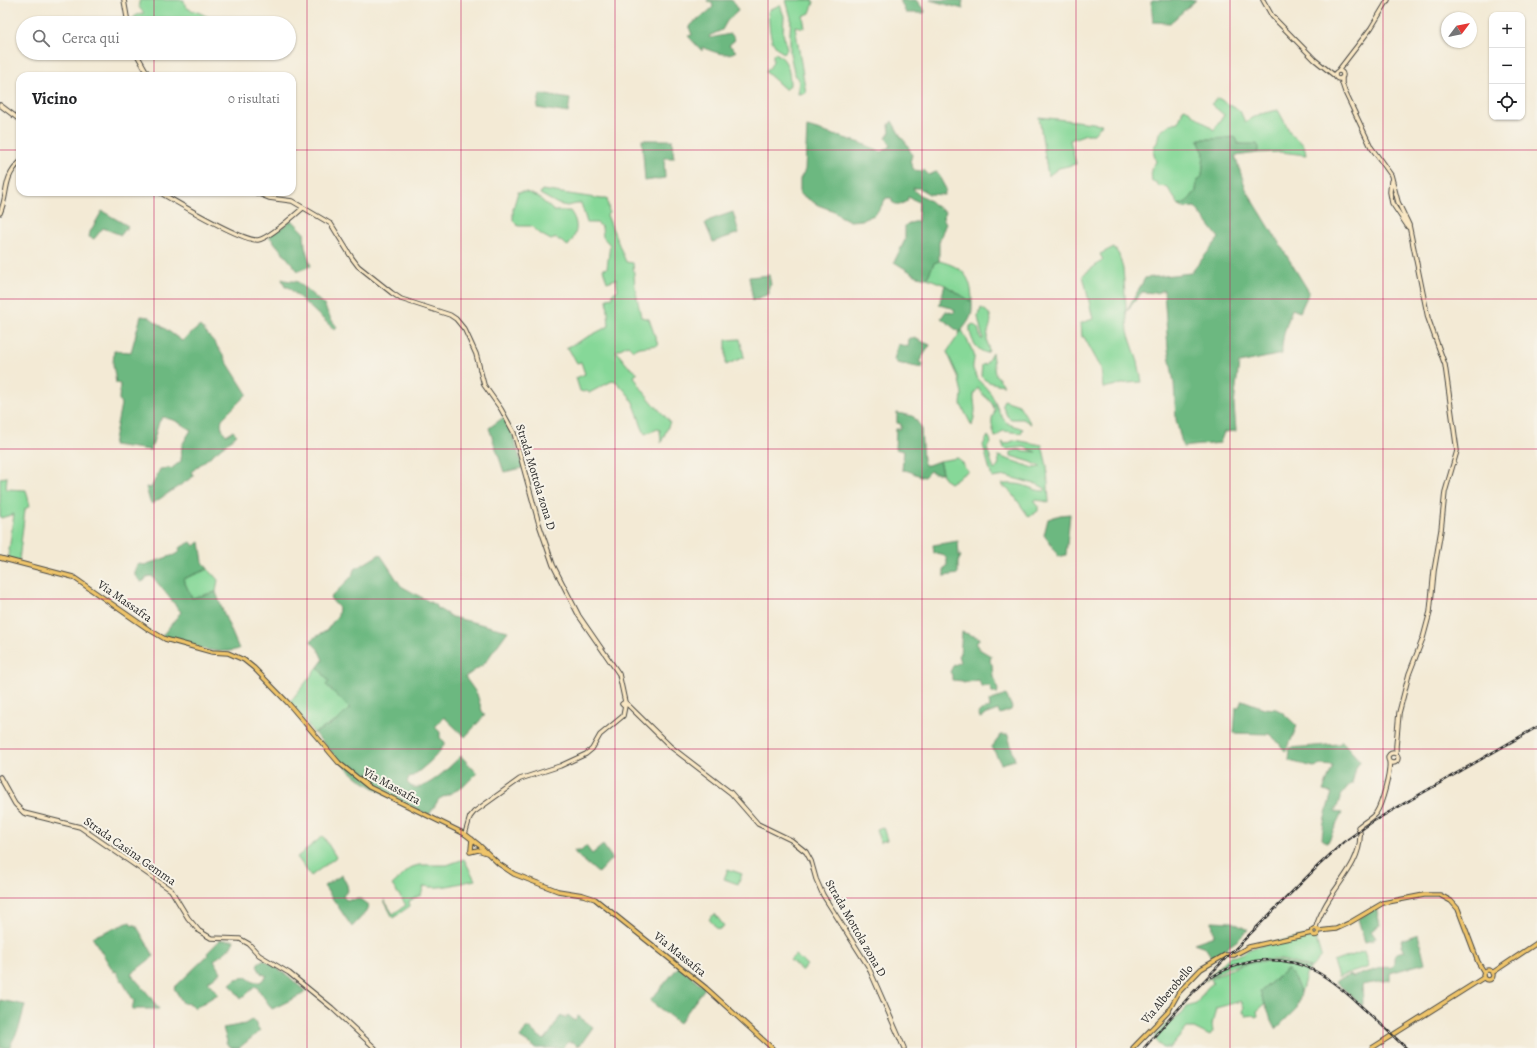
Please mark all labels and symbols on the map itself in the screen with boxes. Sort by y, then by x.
north arrow [1441,12,1477,48]
street label: Strada Mottola zona D [512,422,560,532]
street label: Via Massafra [94,576,156,626]
street label: Via Massafra [360,763,424,808]
street label: Strada Casina Gemma [81,813,180,889]
street label: Strada Mottola zona D [822,876,890,980]
street label: Via Massafra [650,927,710,980]
street label: Via Alberobello [1137,961,1197,1028]

